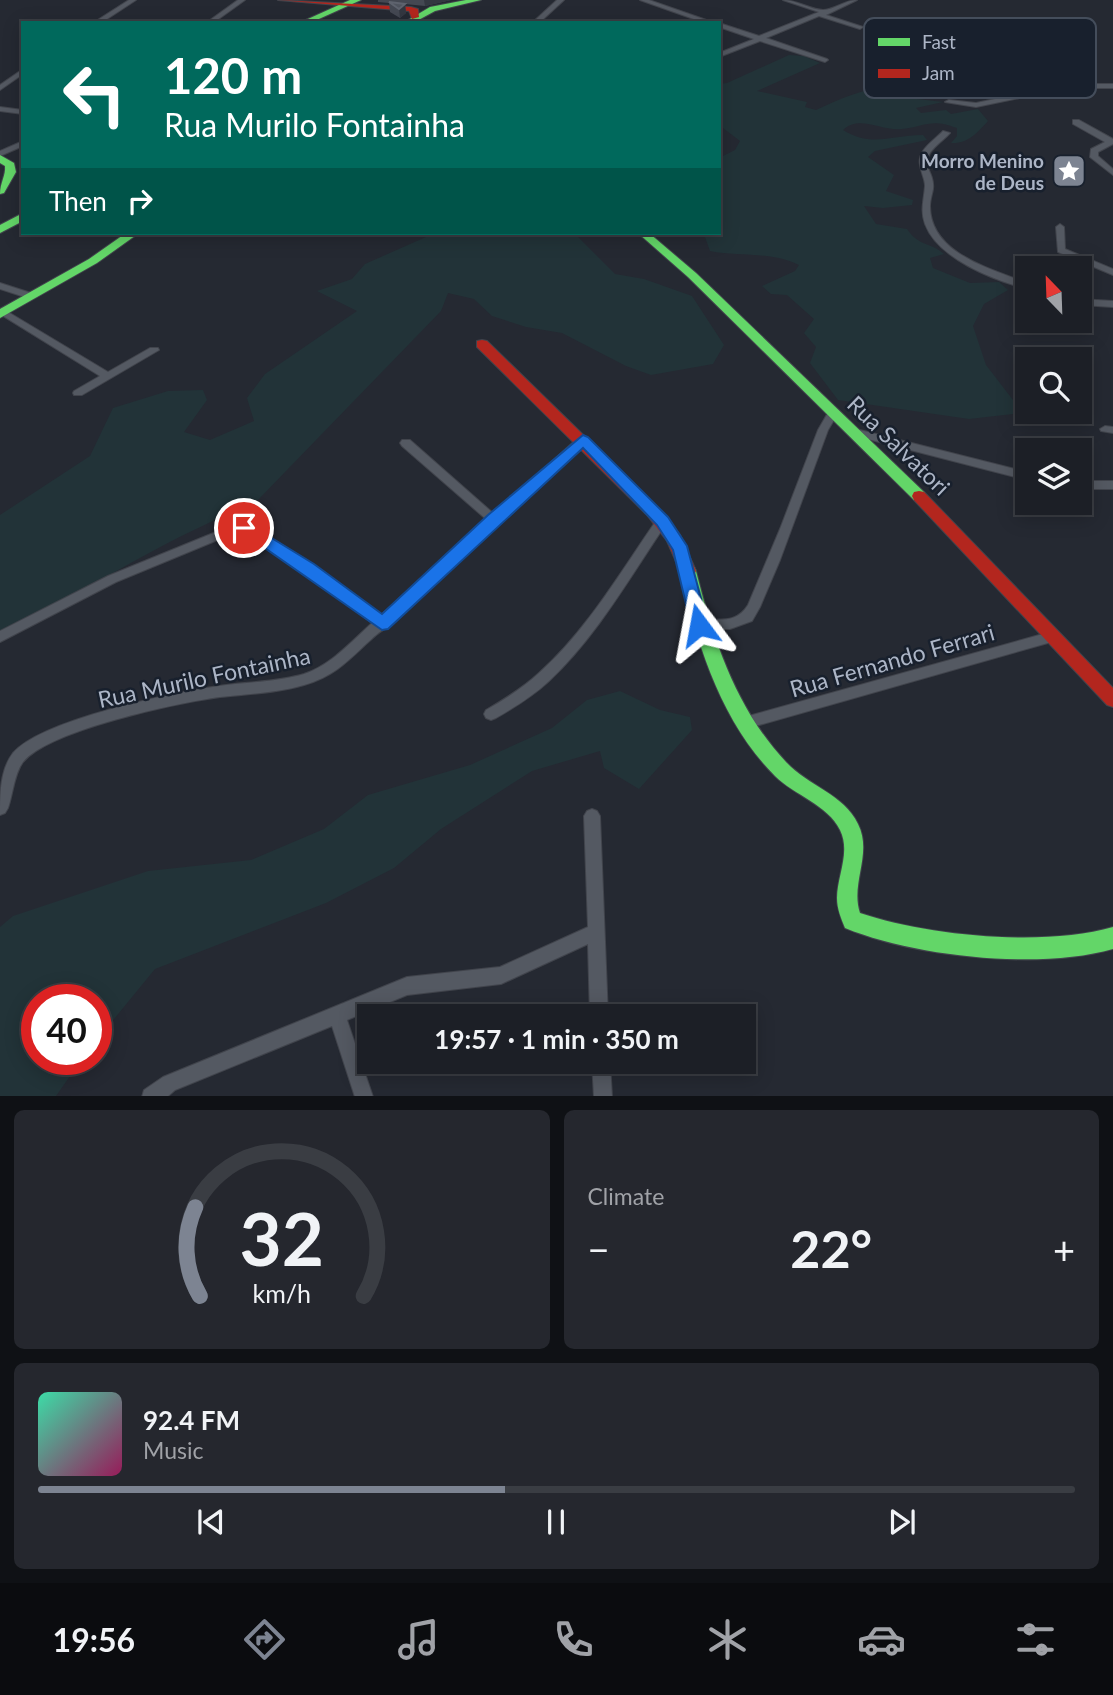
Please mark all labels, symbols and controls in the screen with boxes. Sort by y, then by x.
legend [864,18,1096,98]
text: Fast [922,30,956,53]
text: 120 m [164,46,302,104]
icon: left [49,49,140,140]
text: Jam [922,61,955,84]
text: Rua Murilo Fontainha [164,105,465,144]
place label: Morro Menino de Deus [921,149,1044,194]
place icon: Morro Menino de Deus [1050,152,1088,190]
icon: right [121,182,159,220]
text: Then [49,185,107,217]
north arrow [1015,256,1092,332]
map controls [1015,256,1092,515]
button: search [1015,347,1092,424]
street label: Rua Salvatori [842,389,956,501]
button: layers [1015,438,1092,515]
pin [214,498,274,558]
icon: arrive [225,509,263,547]
position arrow [662,588,736,662]
street label: Rua Fernando Ferrari [786,617,998,703]
street label: Rua Murilo Fontainha [95,641,313,713]
speed limit sign: 40 [21,984,112,1075]
text: 19:57 · 1 min · 350 m [434,1023,679,1055]
text: Climate [588,1182,664,1210]
text: 32 [240,1194,324,1282]
text: 22° [790,1217,872,1279]
text: − [588,1226,610,1272]
text: + [1053,1226,1075,1272]
text: km/h [252,1277,311,1307]
text: 92.4 FM [143,1404,240,1436]
text: Music [143,1436,203,1464]
icon: previous [192,1503,230,1541]
icon: pause [537,1503,575,1541]
icon: next [883,1503,921,1541]
icon: directions [240,1615,289,1664]
icon: music [394,1615,443,1664]
icon: phone [549,1615,598,1664]
icon: climate [703,1615,752,1664]
icon: car [857,1615,906,1664]
icon: filters [1011,1615,1060,1664]
text: 19:56 [53,1620,135,1659]

